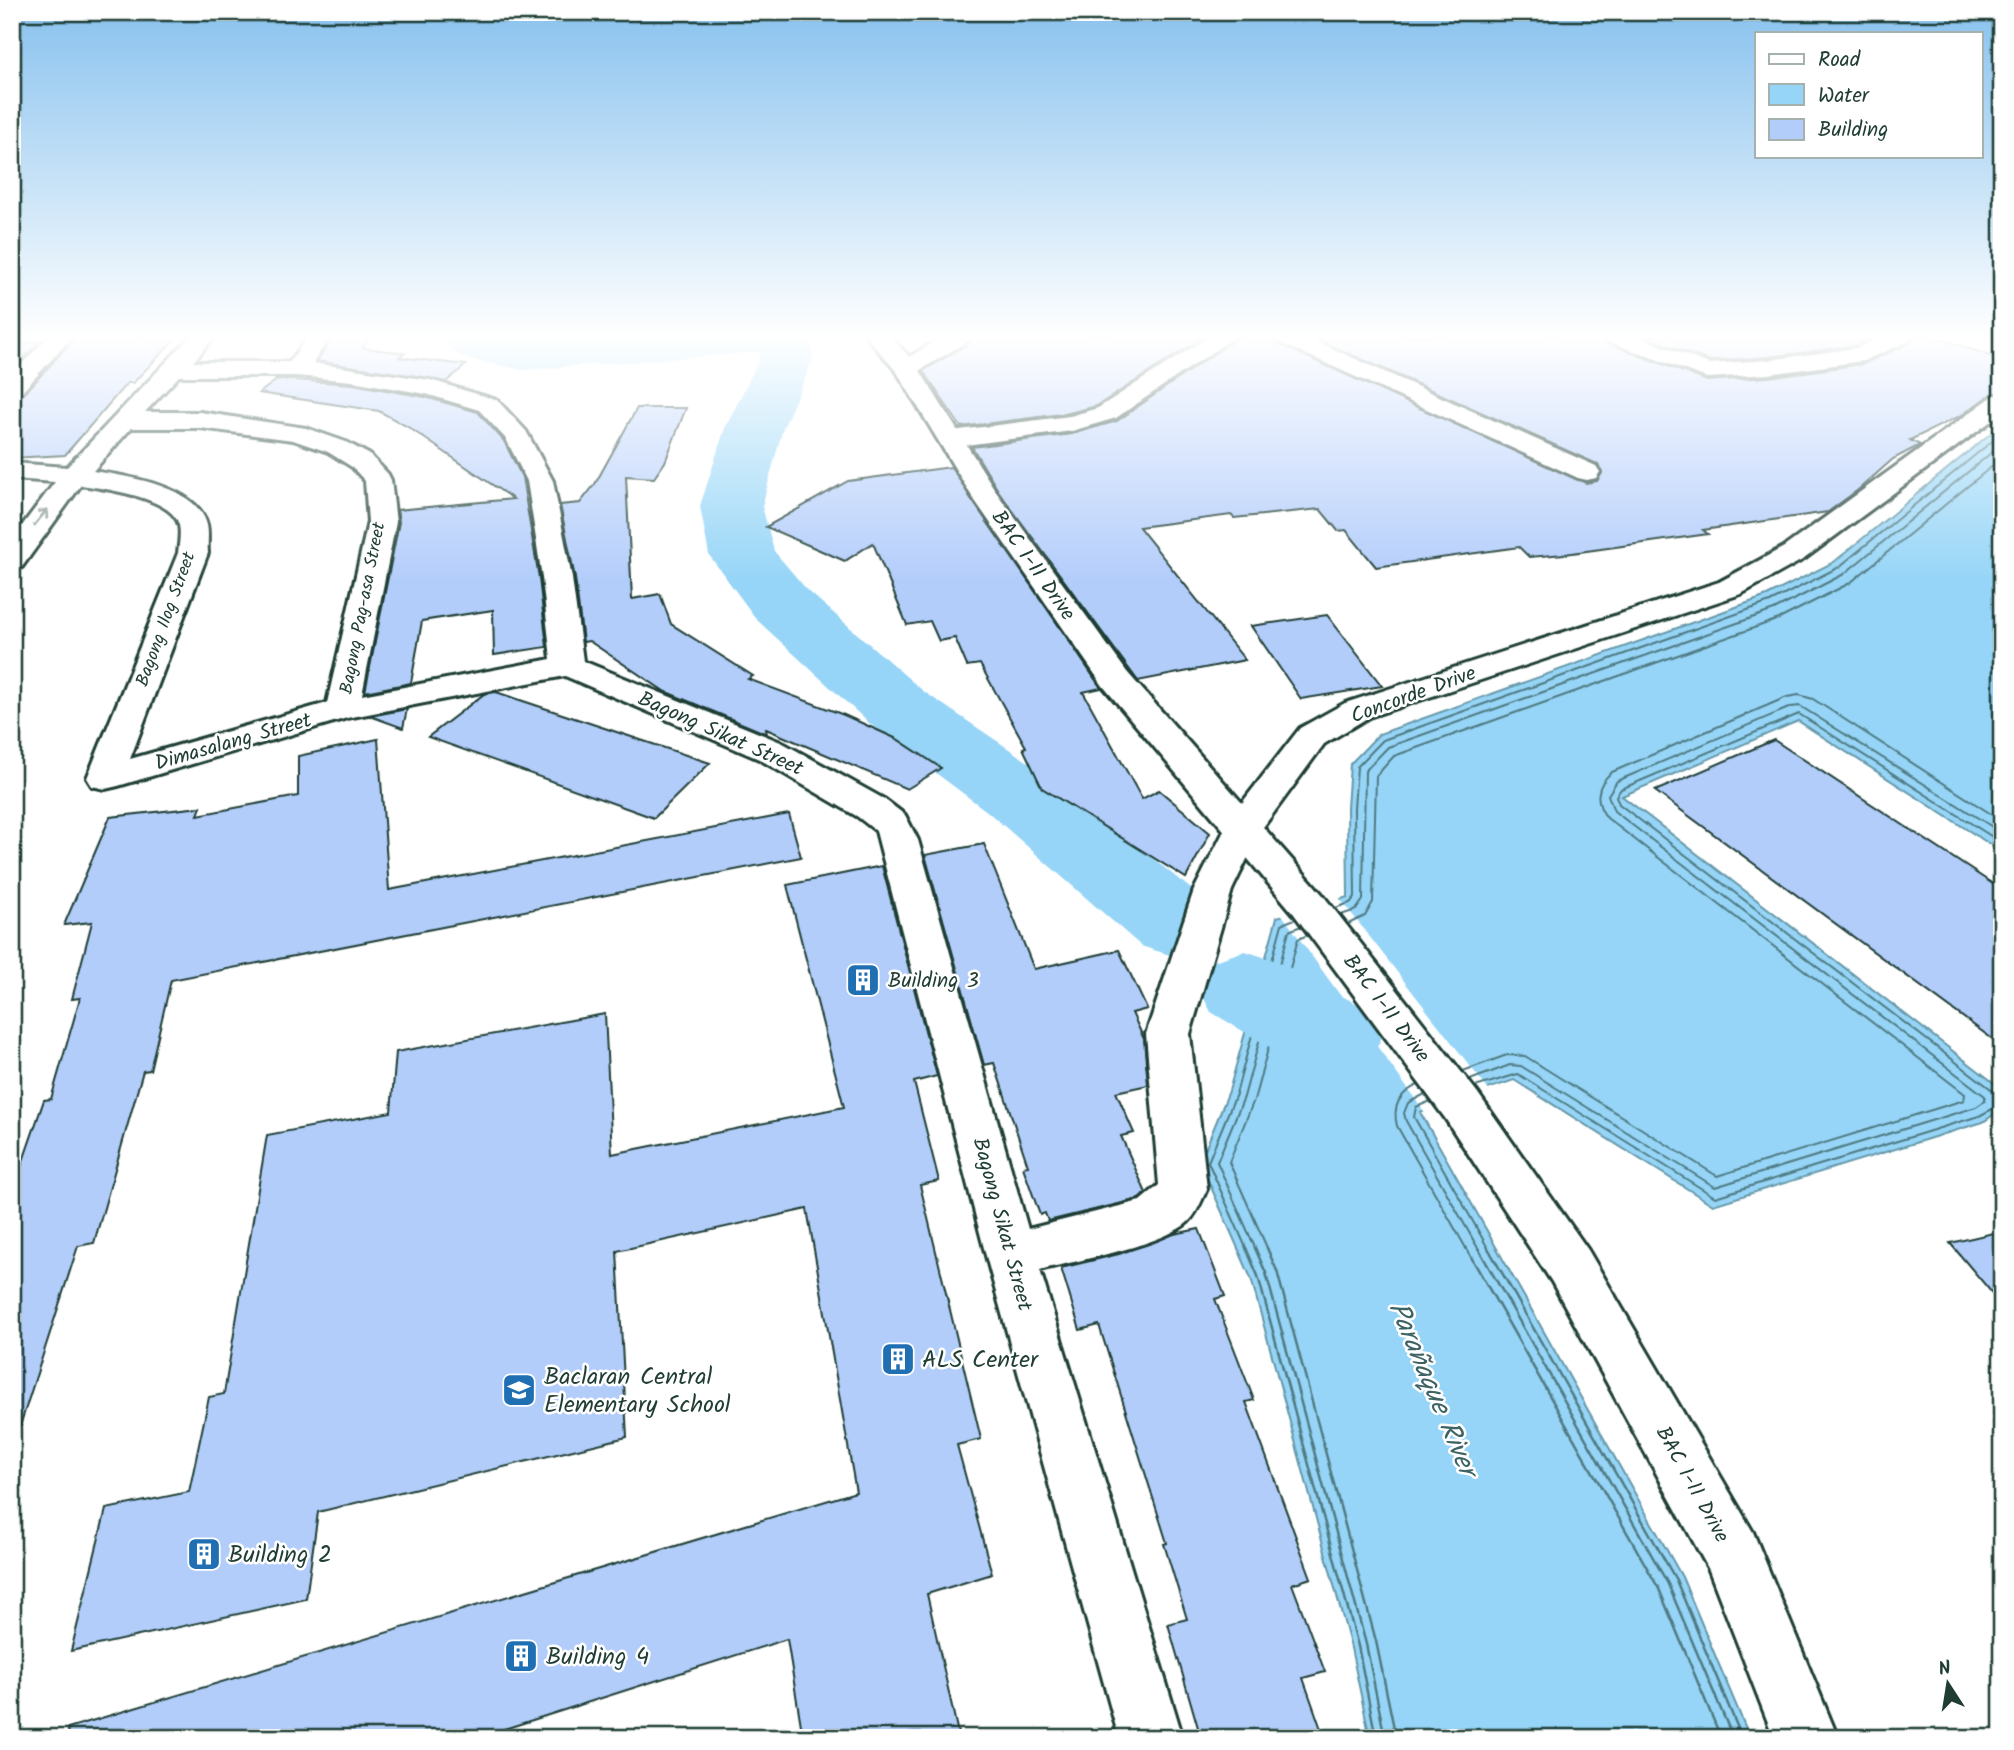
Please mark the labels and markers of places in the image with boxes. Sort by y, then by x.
building icon: Building 3 [844,961,882,999]
place label: Building 3 [888,965,979,998]
building icon: ALS Center [879,1340,917,1378]
place label: ALS Center [922,1341,1040,1380]
place label: Baclaran Central Elementary School [544,1358,731,1425]
school or university icon: Baclaran Central Elementary School [500,1371,538,1409]
building icon: Building 2 [185,1535,223,1573]
place label: Building 2 [228,1536,332,1575]
building icon: Building 4 [502,1637,540,1675]
place label: Building 4 [546,1638,649,1677]

